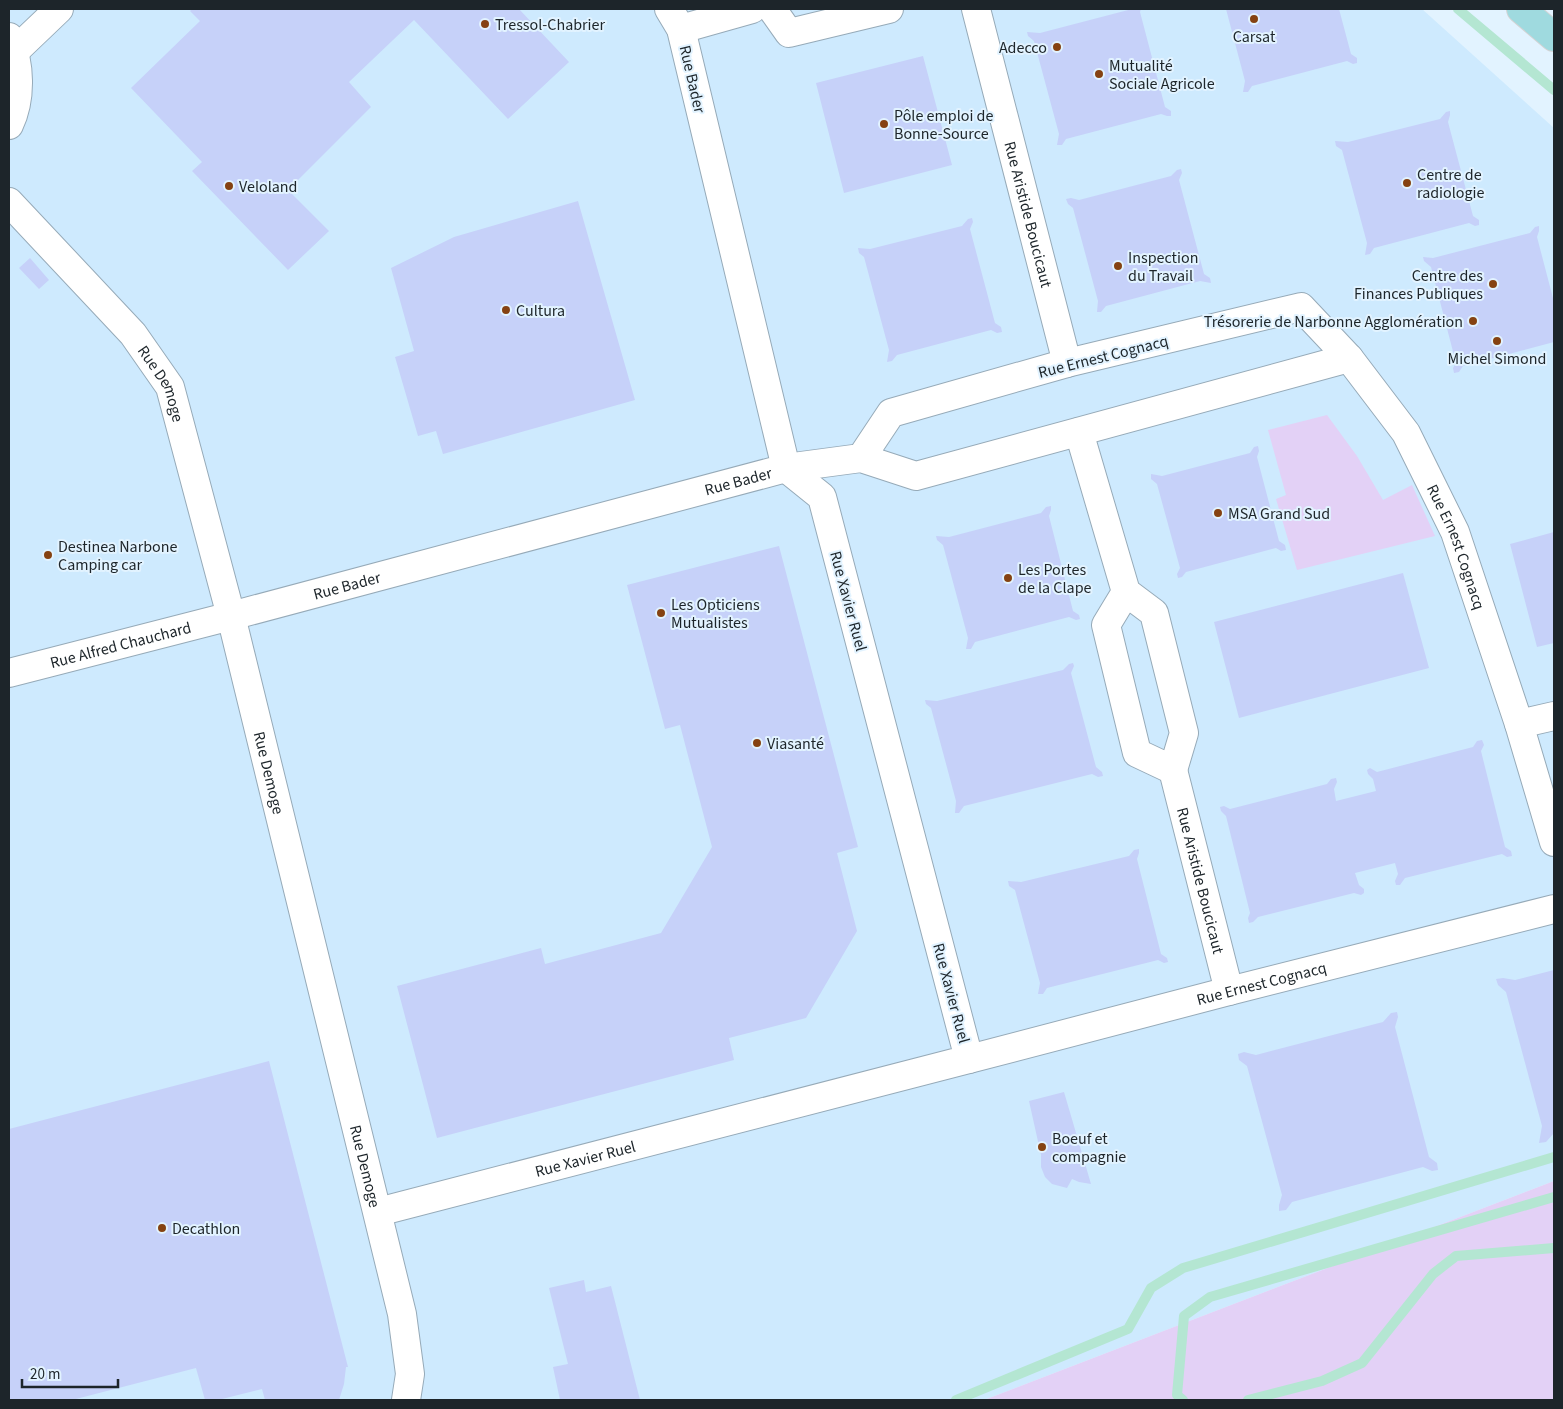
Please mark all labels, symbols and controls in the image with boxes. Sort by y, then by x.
marker: Carsat [1248,13,1260,25]
place label: Tressol-Chabrier [495,14,605,36]
marker: Tressol-Chabrier [479,18,491,30]
place label: Carsat [1233,26,1276,48]
place label: Adecco [999,37,1047,59]
marker: Adecco [1051,41,1063,53]
street label: Rue Bader [674,43,711,116]
place label: Mutualité Sociale Agricole [1109,55,1215,95]
marker: Mutualité Sociale Agricole [1093,68,1105,80]
place label: Pôle emploi de Bonne-Source [894,105,993,145]
marker: Pôle emploi de Bonne-Source [878,118,890,130]
street label: Rue Aristide Boucicaut [998,139,1057,291]
place label: Centre de radiologie [1417,164,1484,204]
place label: Veloland [239,176,297,198]
marker: Centre de radiologie [1401,177,1413,189]
marker: Veloland [223,180,235,192]
place label: Inspection du Travail [1128,247,1198,287]
marker: Inspection du Travail [1112,260,1124,272]
place label: Centre des Finances Publiques [1354,265,1483,305]
marker: Centre des Finances Publiques [1487,278,1499,290]
place label: Cultura [516,300,565,322]
marker: Cultura [500,304,512,316]
place label: Trésorerie de Narbonne Agglomération [1204,311,1463,333]
marker: Trésorerie de Narbonne Agglomération [1467,315,1479,327]
street label: Rue Ernest Cognacq [1036,330,1170,384]
marker: Michel Simond [1491,335,1503,347]
street label: Rue Demoge [132,341,189,424]
place label: Michel Simond [1448,348,1546,370]
street label: Rue Bader [702,462,775,501]
street label: Rue Ernest Cognacq [1421,481,1490,613]
place label: MSA Grand Sud [1228,503,1330,525]
marker: MSA Grand Sud [1212,507,1224,519]
place label: Destinea Narbone Camping car [58,536,177,576]
marker: Destinea Narbone Camping car [42,549,54,561]
street label: Rue Xavier Ruel [824,549,872,654]
place label: Les Portes de la Clape [1018,559,1092,599]
street label: Rue Bader [311,566,384,606]
marker: Les Portes de la Clape [1002,572,1014,584]
place label: Les Opticiens Mutualistes [671,594,760,634]
marker: Les Opticiens Mutualistes [655,607,667,619]
street label: Rue Alfred Chauchard [48,617,194,674]
street label: Rue Demoge [248,729,289,817]
place label: Viasanté [767,733,824,755]
marker: Viasanté [751,737,763,749]
street label: Rue Aristide Boucicaut [1171,805,1229,957]
street label: Rue Xavier Ruel [927,941,975,1046]
street label: Rue Ernest Cognacq [1194,957,1329,1011]
street label: Rue Demoge [344,1123,386,1210]
place label: Boeuf et compagnie [1052,1128,1126,1168]
street label: Rue Xavier Ruel [533,1136,638,1183]
marker: Boeuf et compagnie [1036,1141,1048,1153]
place label: Decathlon [172,1218,240,1240]
marker: Decathlon [156,1222,168,1234]
scale bar [22,1356,119,1388]
text: 20 m [30,1364,60,1385]

